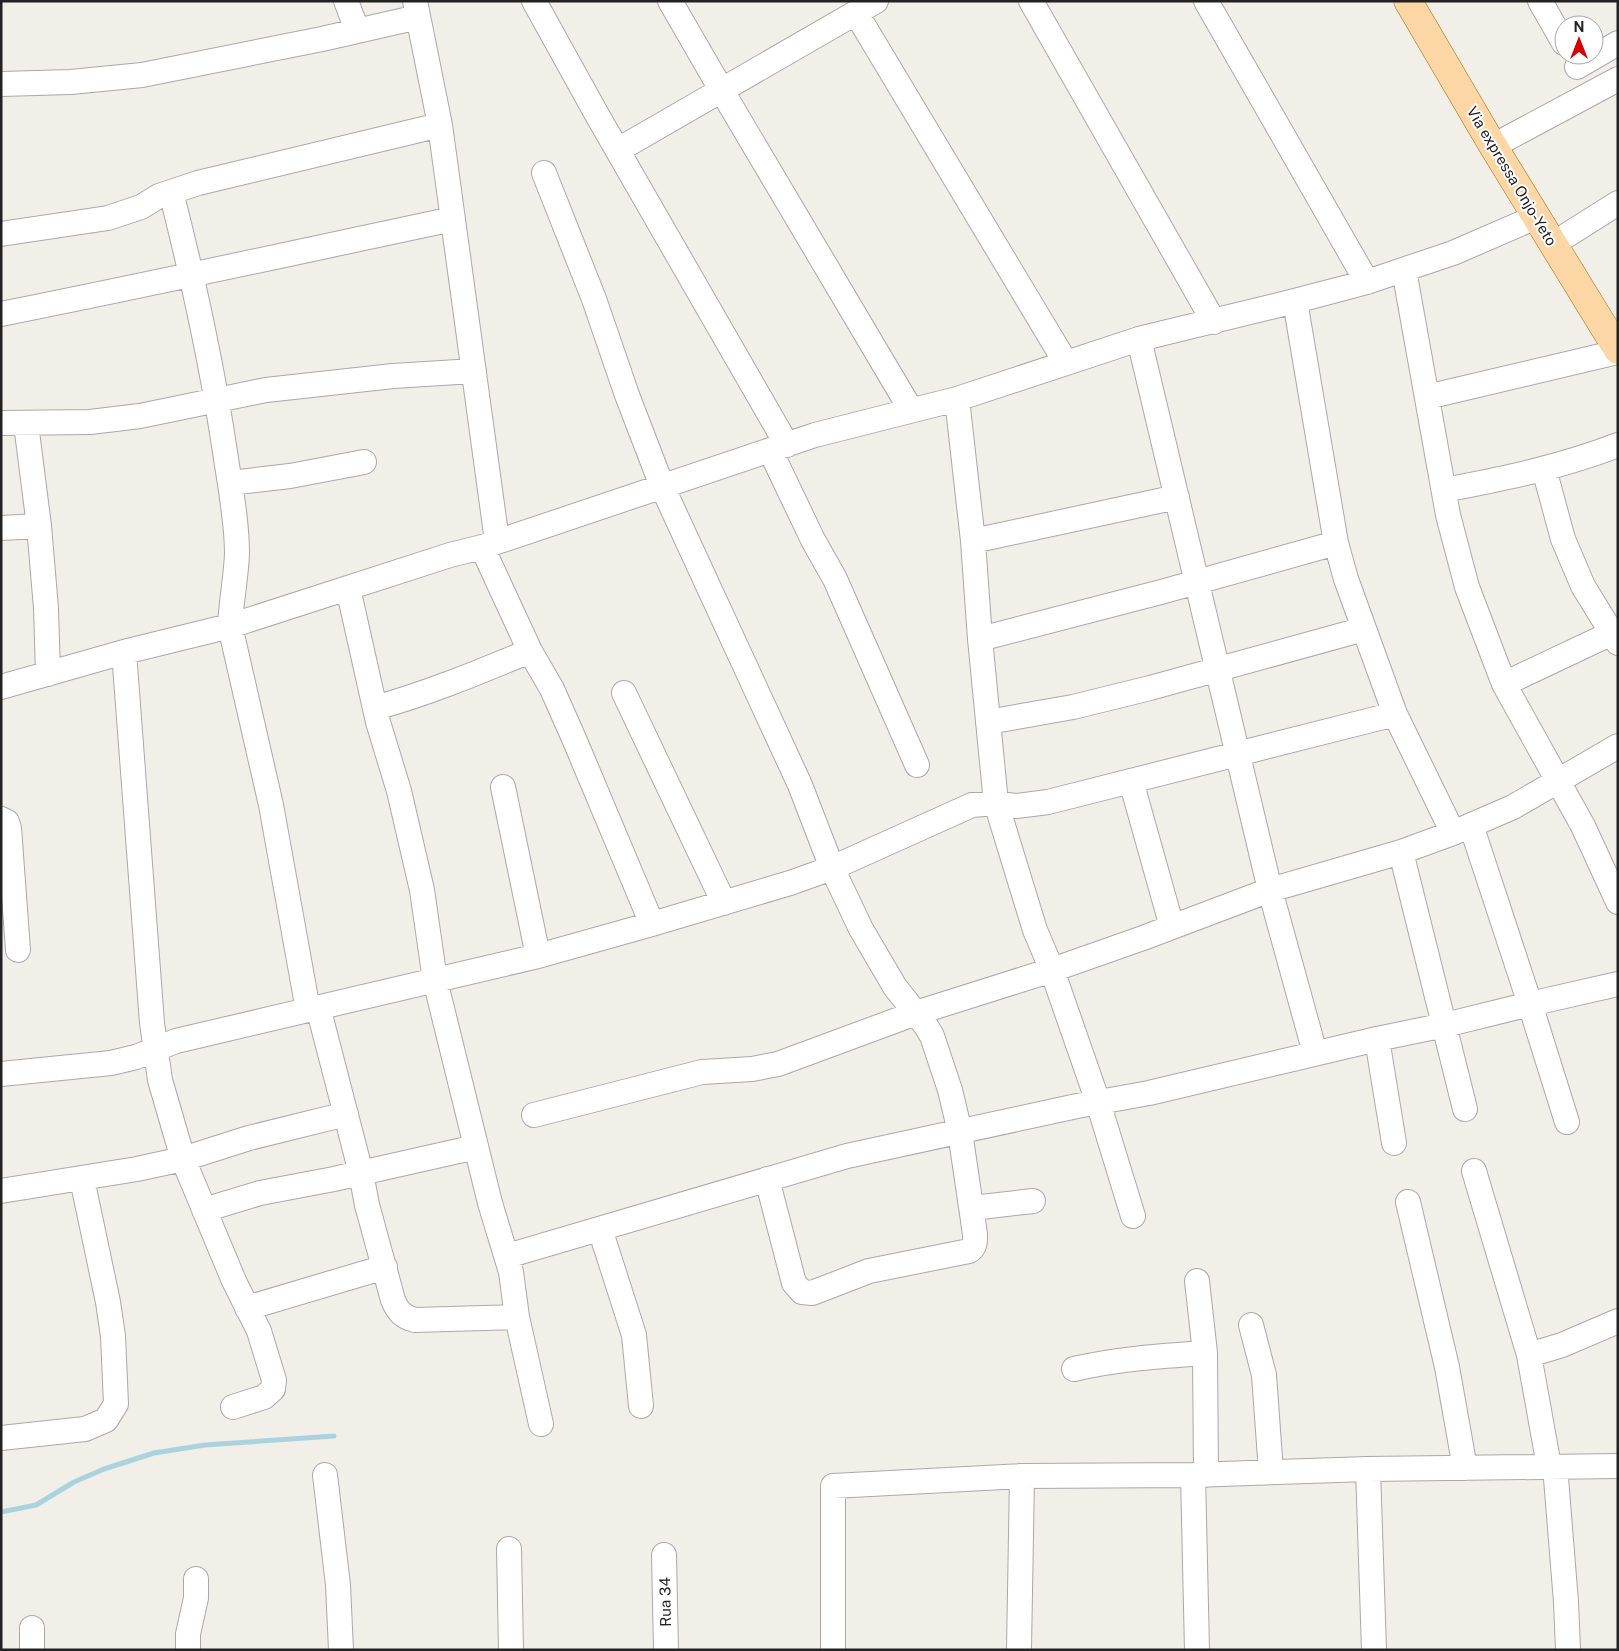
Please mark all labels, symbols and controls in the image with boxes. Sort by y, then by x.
north arrow [1554,15,1604,65]
text: N [1574,19,1584,35]
street label: Via expressa Onjo-Yeto [1464,103,1560,249]
street label: Rua 34 [656,1577,674,1627]

